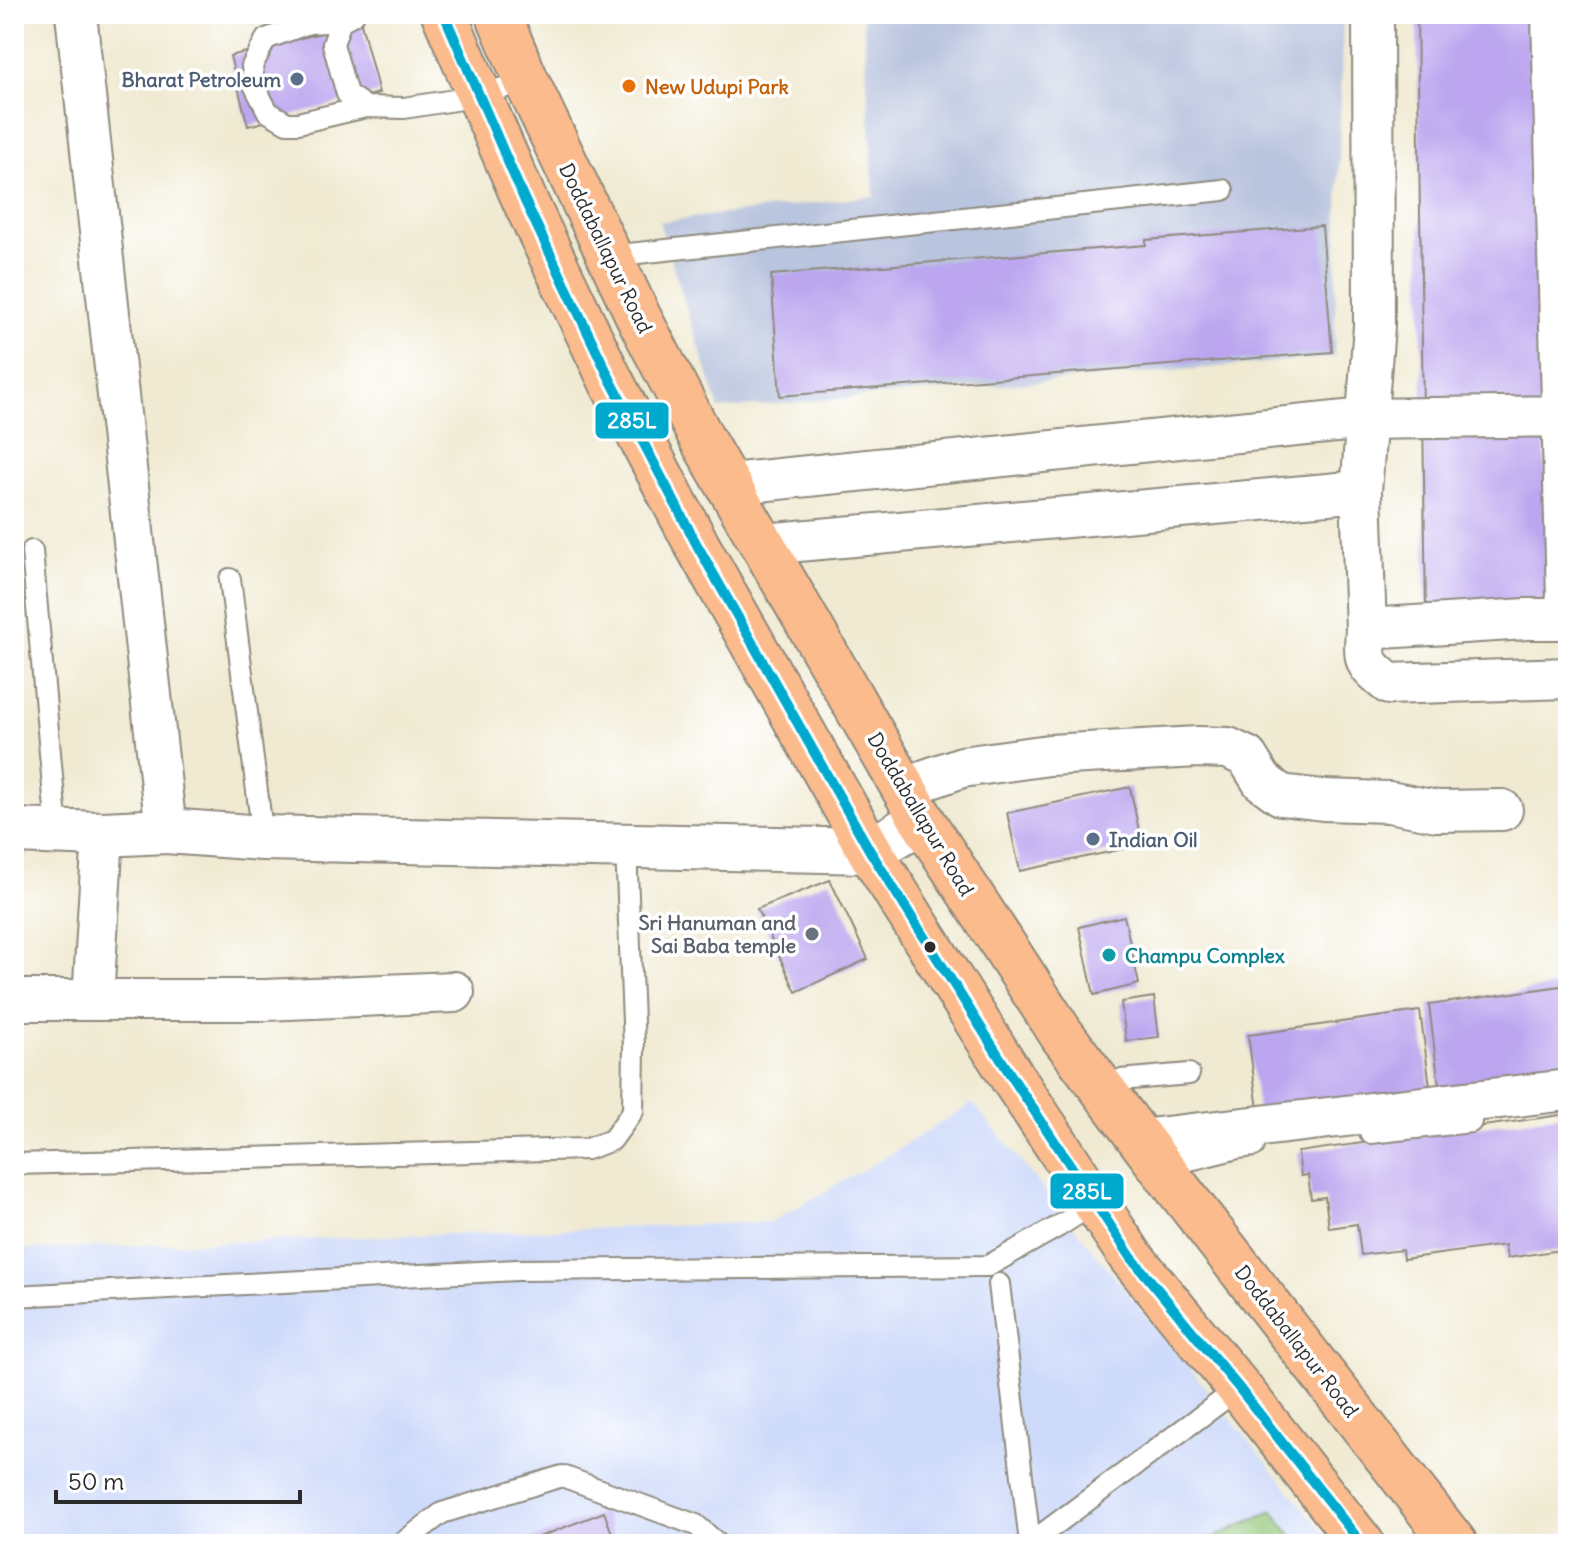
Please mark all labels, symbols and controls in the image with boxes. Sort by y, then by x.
place label: Bharat Petroleum [122,67,281,92]
marker: Bharat Petroleum [288,70,306,88]
place label: New Udupi Park [645,74,789,99]
marker: New Udupi Park [620,77,638,95]
street label: Doddaballapur Road [554,159,658,337]
line badge: 285L [594,401,670,440]
text: 285L [607,406,657,434]
street label: Doddaballapur Road [862,728,980,900]
place label: Indian Oil [1109,827,1198,852]
marker: Indian Oil [1084,830,1102,848]
place label: Sri Hanuman and Sai Baba temple [638,910,796,958]
marker: Sri Hanuman and Sai Baba temple [803,925,821,943]
unlabelled marker [922,939,938,955]
place label: Champu Complex [1125,943,1285,968]
marker: Champu Complex [1100,946,1118,964]
line badge: 285L [1049,1172,1125,1210]
text: 285L [1062,1177,1112,1205]
street label: Doddaballapur Road [1230,1260,1364,1422]
scale bar [56,1454,300,1504]
text: 50 m [68,1466,124,1496]

